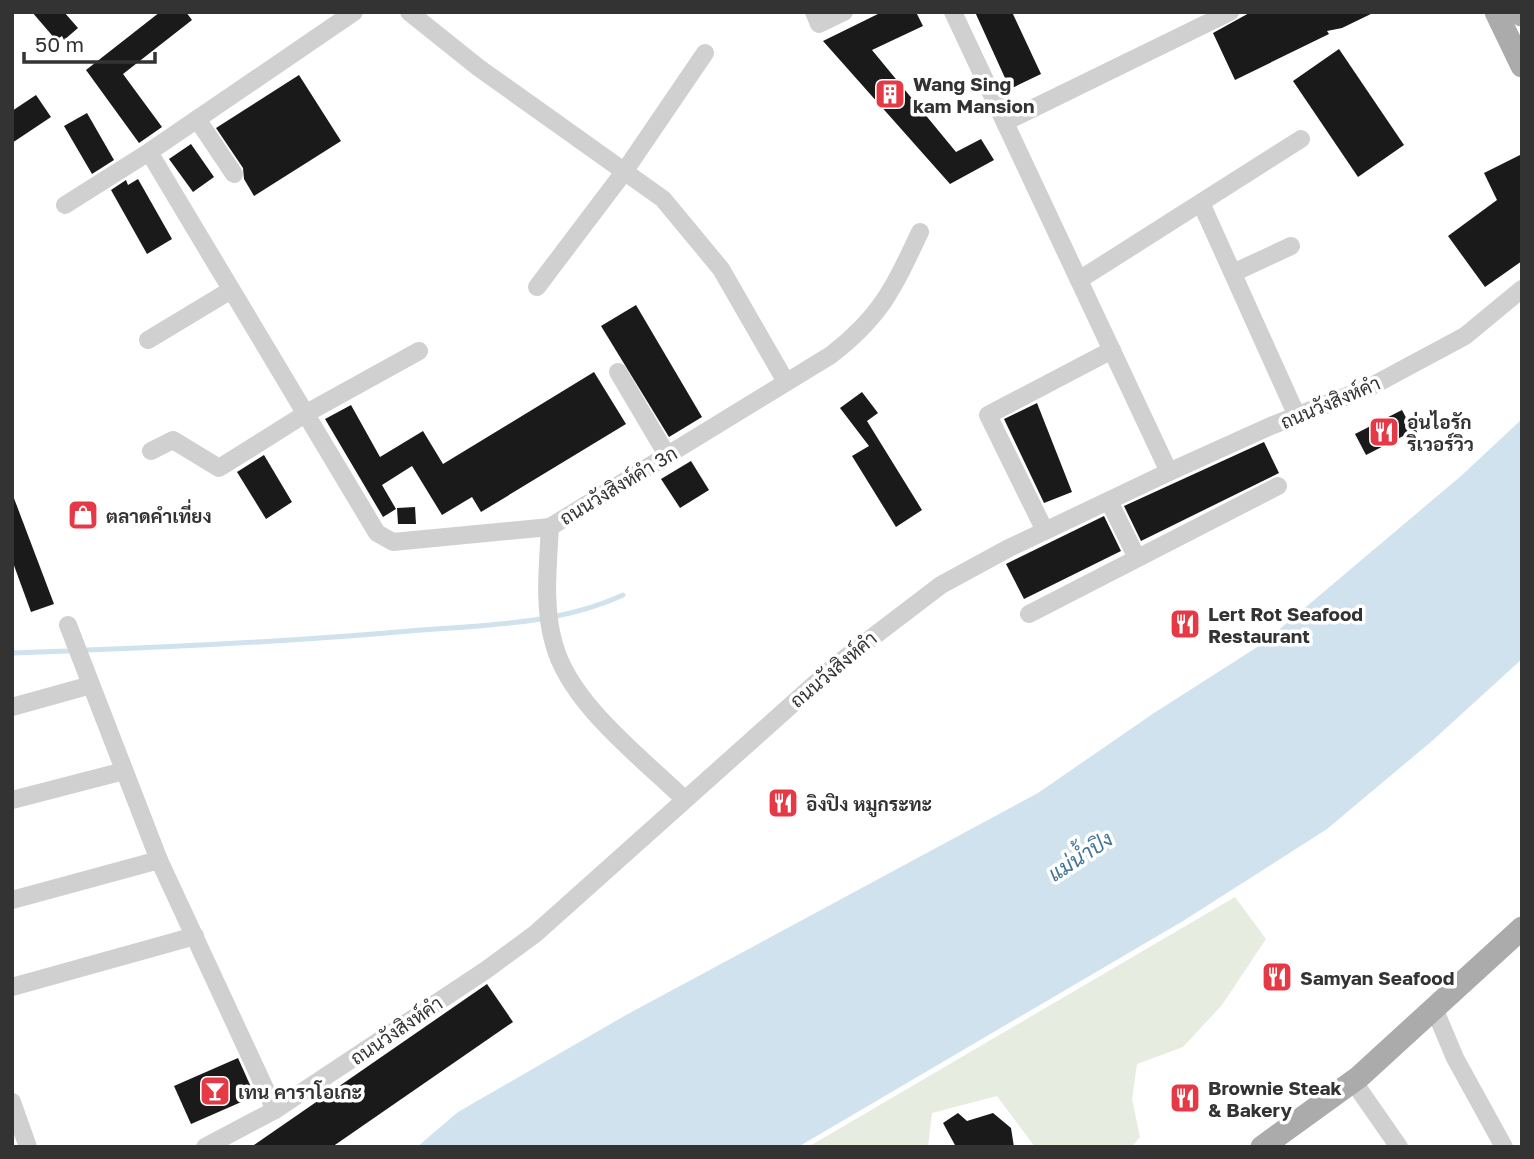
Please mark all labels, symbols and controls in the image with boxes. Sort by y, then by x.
scale bar [24,21,156,65]
text: 50 m [35,31,84,57]
place label: Wang Sing kam Mansion [913,72,1034,117]
building icon: Wang Sing kam Mansion [873,77,907,111]
street label: ถนนวังสิงห์คำ [1277,371,1383,433]
place label: อุ่นไอรัก ริเวอร์วิว [1406,410,1474,455]
restaurant icon: อุ่นไอรัก ริเวอร์วิว [1367,415,1401,449]
street label: ถนนวังสิงห์คำ 3ก [555,441,681,529]
shop icon: ตลาดคำเที่ยง [66,498,100,532]
place label: ตลาดคำเที่ยง [106,499,212,527]
place label: Lert Rot Seafood Restaurant [1208,602,1363,647]
restaurant icon: Lert Rot Seafood Restaurant [1168,607,1202,641]
street label: ถนนวังสิงห์คำ [785,626,881,712]
restaurant icon: อิงปิง หมูกระทะ [766,786,800,820]
place label: อิงปิง หมูกระทะ [806,792,932,818]
water label: แม่น้ำปิง [1041,822,1117,886]
restaurant icon: Samyan Seafood [1260,960,1294,994]
place label: Samyan Seafood [1300,966,1454,989]
street label: ถนนวังสิงห์คำ [346,991,446,1069]
bar icon: เทน คาราโอเกะ [198,1074,232,1108]
place label: Brownie Steak & Bakery [1208,1076,1342,1121]
place label: เทน คาราโอเกะ [238,1080,362,1103]
restaurant icon: Brownie Steak & Bakery [1168,1081,1202,1115]

